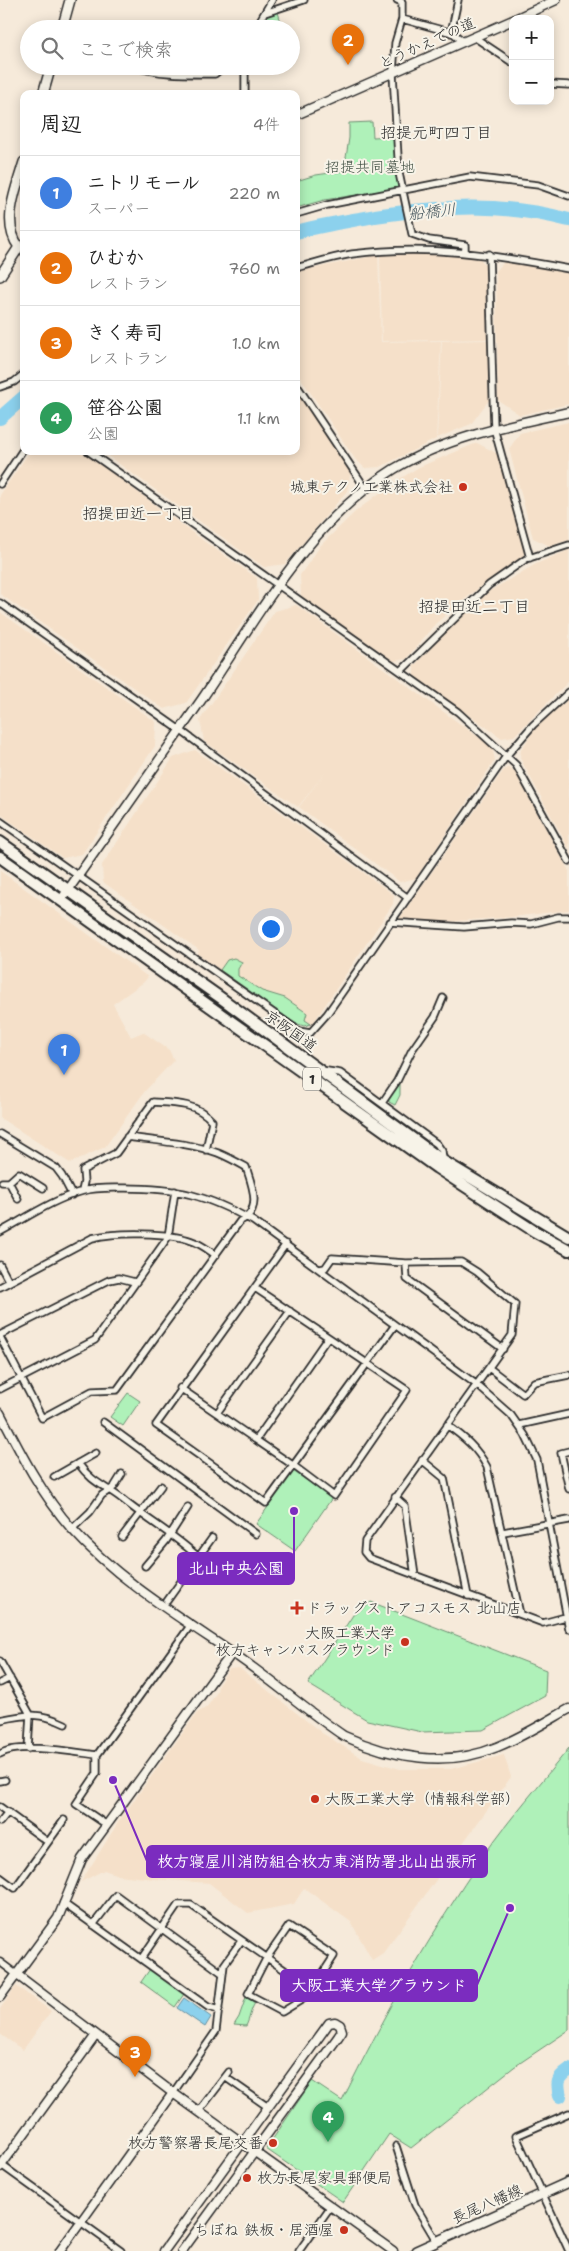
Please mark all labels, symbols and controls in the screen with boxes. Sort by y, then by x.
street label: とうかえでの道 [376,13,478,73]
map controls [509,15,554,105]
button: + [509,15,554,60]
search box [20,20,300,75]
pin: 2 [332,24,364,65]
icon: search [38,34,66,62]
text: ここで検索 [78,37,173,62]
button: − [509,60,554,105]
text: 周辺 [40,110,82,138]
text: 4件 [253,114,280,135]
district label: 招提元町四丁目 [380,122,492,143]
park label: 招提共同墓地 [325,157,415,177]
text: ニトリモール [87,170,200,195]
text: 1 [52,183,60,204]
text: 220 m [228,183,280,204]
text: スーパー [87,198,150,219]
water label: 船橋川 [407,199,457,224]
text: ひむか [87,245,144,270]
text: 2 [50,258,62,279]
text: 760 m [228,258,280,279]
text: レストラン [87,273,168,294]
text: きく寿司 [87,320,163,345]
text: 3 [50,333,62,354]
text: 1.0 km [232,333,280,354]
text: レストラン [87,348,168,369]
text: 笹谷公園 [87,395,163,420]
text: 4 [50,408,62,429]
text: 1.1 km [237,408,280,429]
text: 公園 [87,423,119,444]
place label: 城東テクノ工業株式会社 [290,477,453,497]
marker: 城東テクノ工業株式会社 [457,481,469,493]
district label: 招提田近一丁目 [82,503,194,524]
district label: 招提田近二丁目 [418,596,530,617]
your location [258,916,284,942]
street label: 京阪国道 [261,1005,321,1057]
pin: 1 [48,1034,80,1075]
road number: 1 [303,1068,321,1090]
callout: 北山中央公園 [178,1553,294,1584]
text: 北山中央公園 [188,1558,284,1579]
place label: ドラッグストアコスモス 北山店 [307,1598,522,1618]
marker: ドラッグストアコスモス 北山店 [291,1602,303,1614]
place label: 大阪工業大学 枚方キャンパスグラウンド [216,1623,395,1660]
marker: 大阪工業大学 枚方キャンパスグラウンド [399,1636,411,1648]
place label: 大阪工業大学（情報科学部） [325,1789,520,1809]
marker: 大阪工業大学（情報科学部） [309,1793,321,1805]
callout: 枚方寝屋川消防組合枚方東消防署北山出張所 [147,1846,487,1877]
text: 枚方寝屋川消防組合枚方東消防署北山出張所 [157,1851,477,1872]
callout: 大阪工業大学グラウンド [281,1970,477,2001]
text: 大阪工業大学グラウンド [291,1975,467,1996]
pin: 3 [119,2036,151,2077]
pin: 4 [312,2101,344,2142]
place label: 枚方警察署長尾交番 [128,2133,263,2153]
marker: 枚方警察署長尾交番 [267,2137,279,2149]
place label: 枚方長尾家具郵便局 [257,2168,392,2188]
marker: 枚方長尾家具郵便局 [241,2172,253,2184]
street label: 長尾八幡線 [449,2180,525,2228]
place label: ちぼね 鉄板・居酒屋 [194,2220,334,2240]
marker: ちぼね 鉄板・居酒屋 [338,2224,350,2236]

